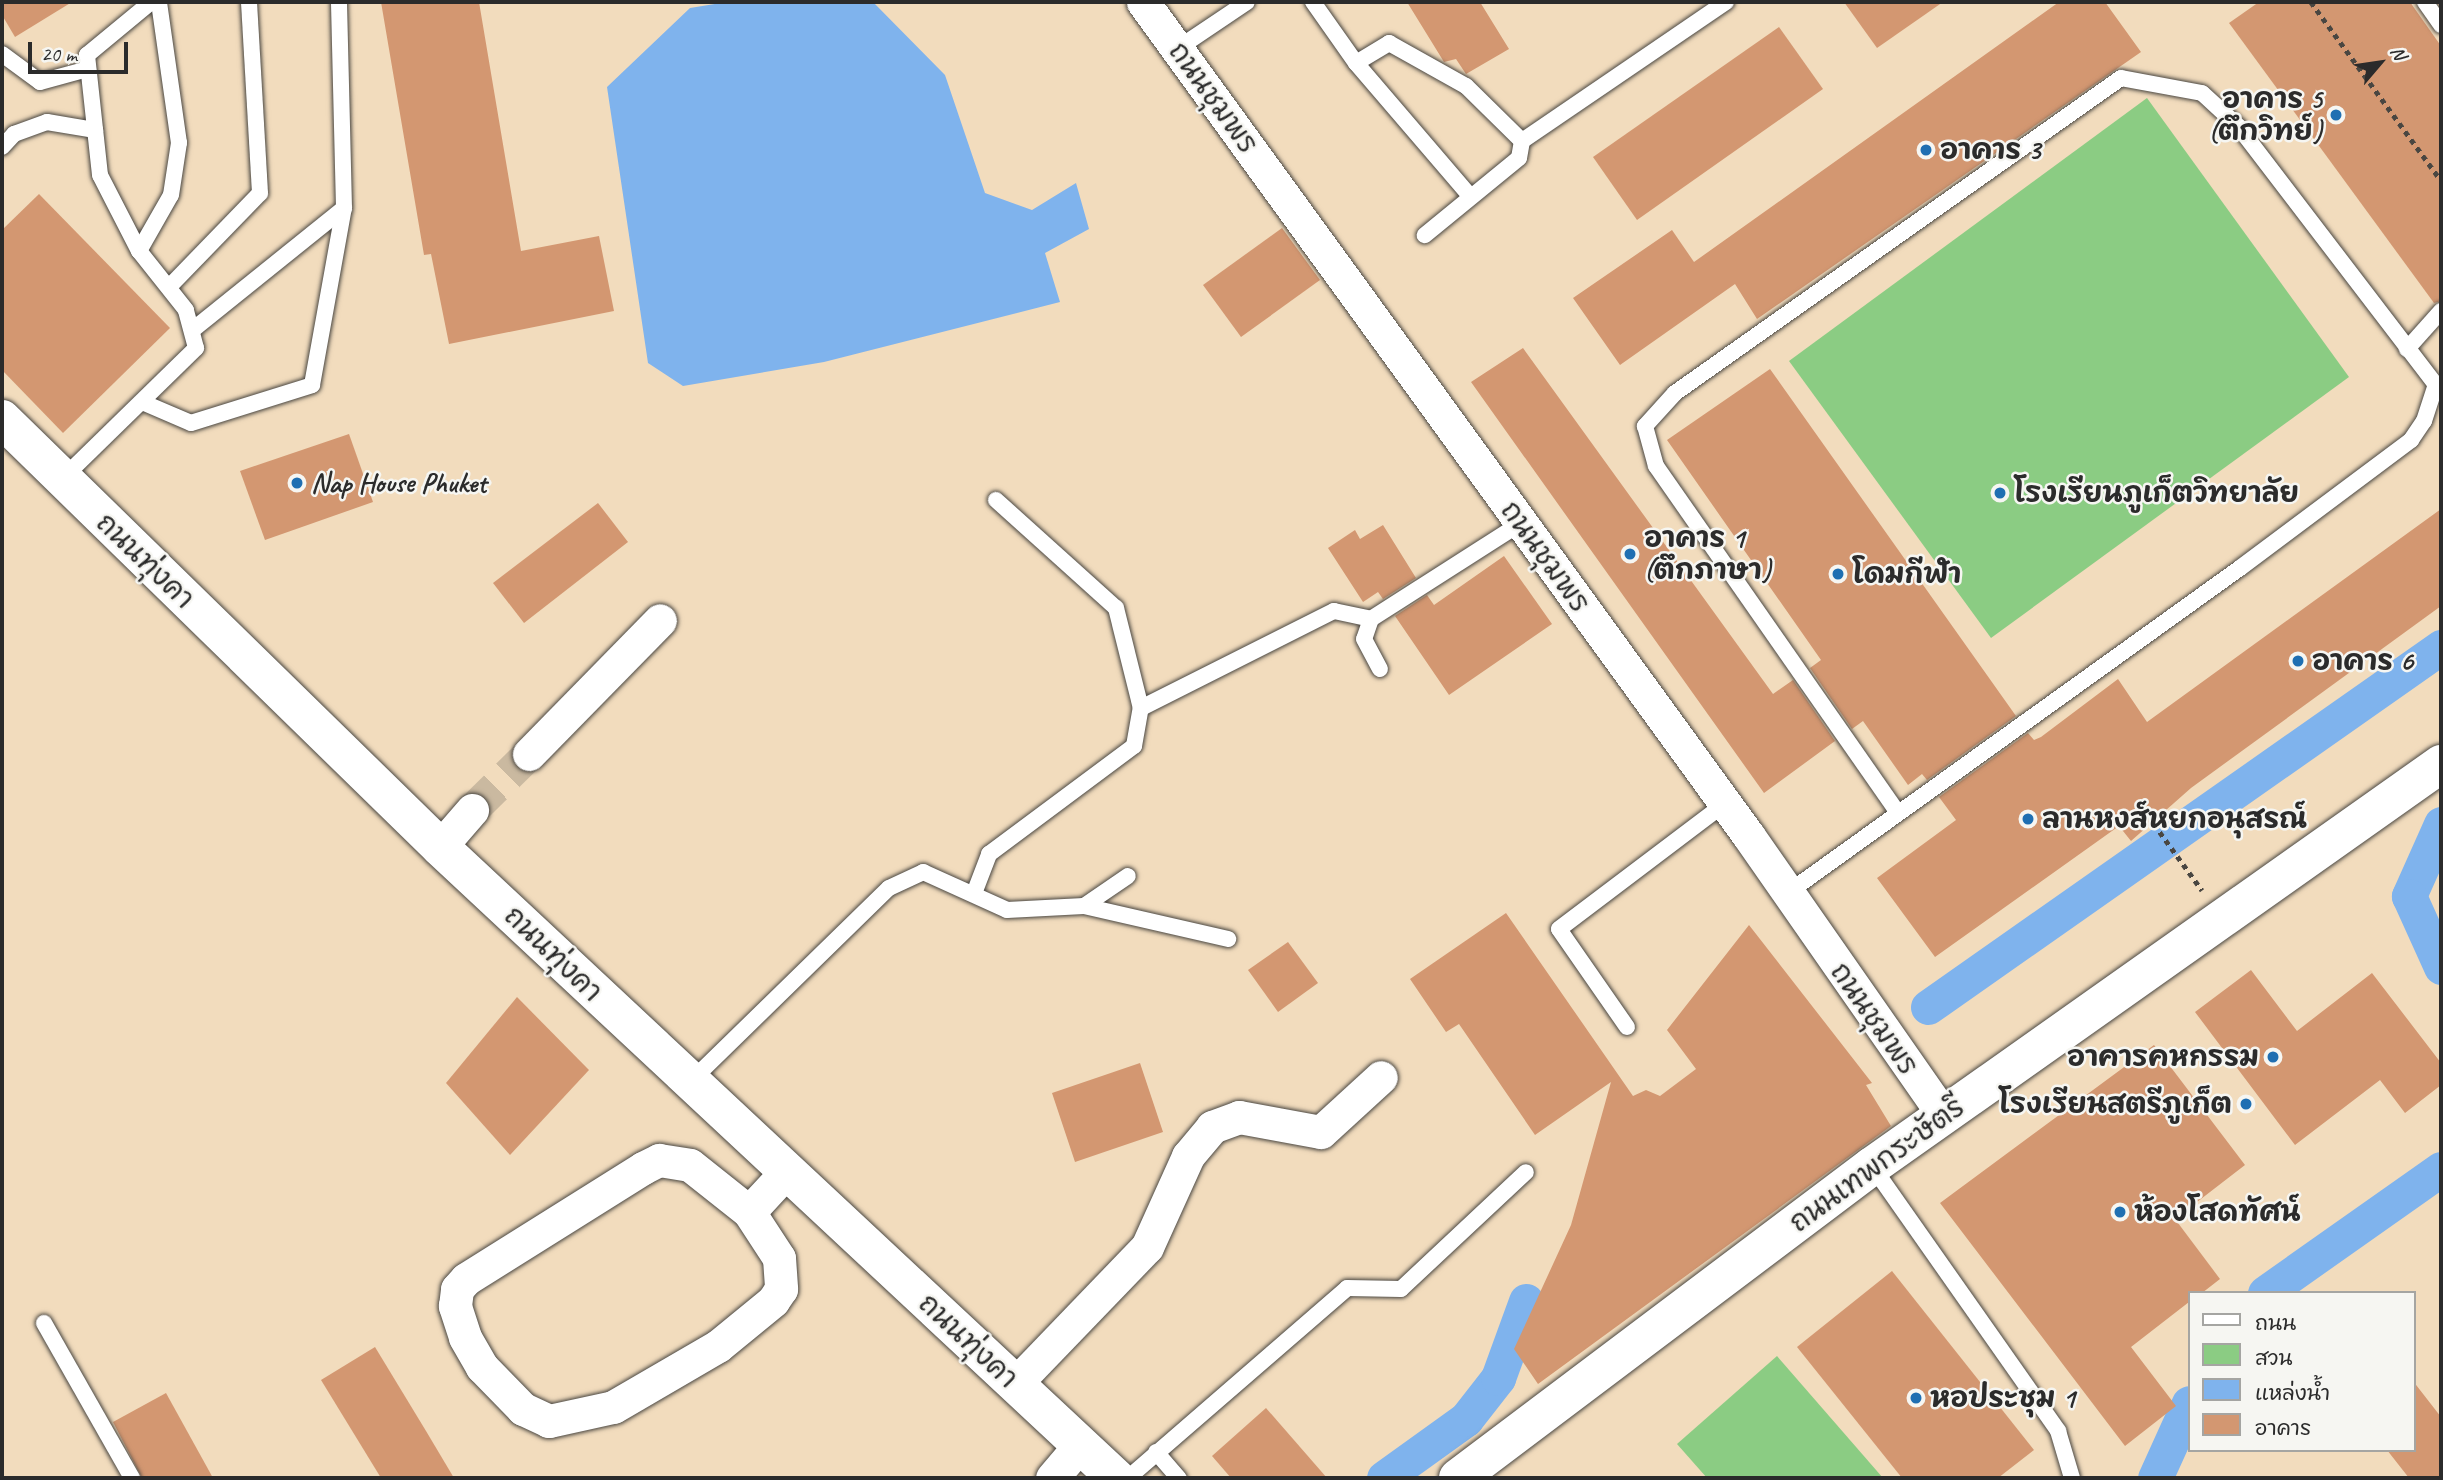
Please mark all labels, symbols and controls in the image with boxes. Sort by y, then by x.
scale bar [32,28,131,72]
north arrow [2345,28,2415,98]
street label: ถนนชุมพร [1161,36,1265,160]
text: 20 m [41,41,77,67]
text: N [2385,42,2412,64]
place label: อาคาร 5 (ตึกวิทย์) [2208,82,2322,148]
marker: อาคาร 5 (ตึกวิทย์) [2328,107,2344,123]
place label: อาคาร 3 [1940,133,2040,167]
marker: อาคาร 3 [1918,142,1934,158]
place label: Nap House Phuket [311,466,487,500]
marker: Nap House Phuket [289,475,305,491]
place label: โรงเรียนภูเก็ตวิทยาลัย [2014,476,2299,510]
marker: โรงเรียนภูเก็ตวิทยาลัย [1992,485,2008,501]
street label: ถนนชุมพร [1493,495,1597,619]
street label: ถนนทุ่งคา [89,506,201,616]
place label: อาคาร 1 (ตึกภาษา) [1644,521,1771,587]
marker: อาคาร 1 (ตึกภาษา) [1622,546,1638,562]
place label: โดมกีฬา [1852,557,1961,591]
marker: โดมกีฬา [1830,566,1846,582]
place label: อาคาร 6 [2312,644,2413,678]
marker: อาคาร 6 [2290,653,2306,669]
place label: ลานหงส์หยกอนุสรณ์ [2042,802,2307,836]
marker: ลานหงส์หยกอนุสรณ์ [2020,811,2036,827]
street label: ถนนทุ่งคา [497,899,609,1009]
street label: ถนนชุมพร [1823,956,1925,1082]
place label: อาคารคหกรรม [2067,1040,2259,1074]
marker: อาคารคหกรรม [2265,1049,2281,1065]
place label: โรงเรียนสตรีภูเก็ต [1999,1087,2232,1121]
street label: ถนนเทพกระษัตรี [1783,1090,1971,1240]
marker: โรงเรียนสตรีภูเก็ต [2238,1096,2254,1112]
place label: ห้องโสดทัศน์ [2134,1195,2300,1229]
marker: ห้องโสดทัศน์ [2112,1204,2128,1220]
street label: ถนนทุ่งคา [912,1287,1024,1395]
legend [2188,1291,2415,1452]
text: ถนน [2255,1310,2296,1336]
text: สวน [2255,1345,2292,1371]
text: แหล่งน้ำ [2255,1380,2330,1406]
place label: หอประชุม 1 [1930,1381,2075,1415]
marker: หอประชุม 1 [1908,1390,1924,1406]
text: อาคาร [2255,1415,2311,1441]

